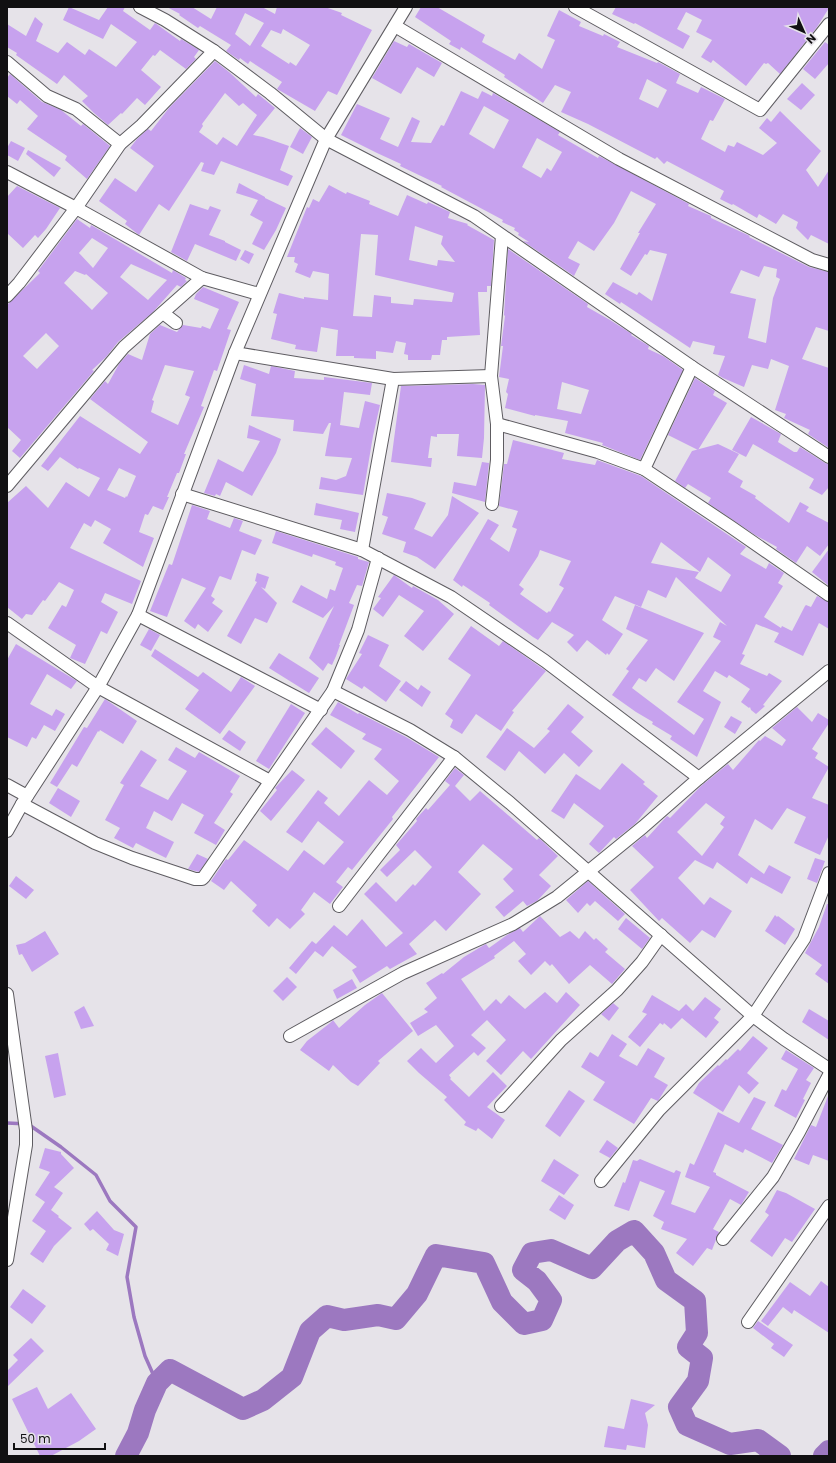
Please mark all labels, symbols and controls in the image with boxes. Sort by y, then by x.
north arrow [784,12,824,52]
text: N [802,30,820,48]
scale bar [14,1425,105,1451]
text: 50 m [20,1430,51,1447]

